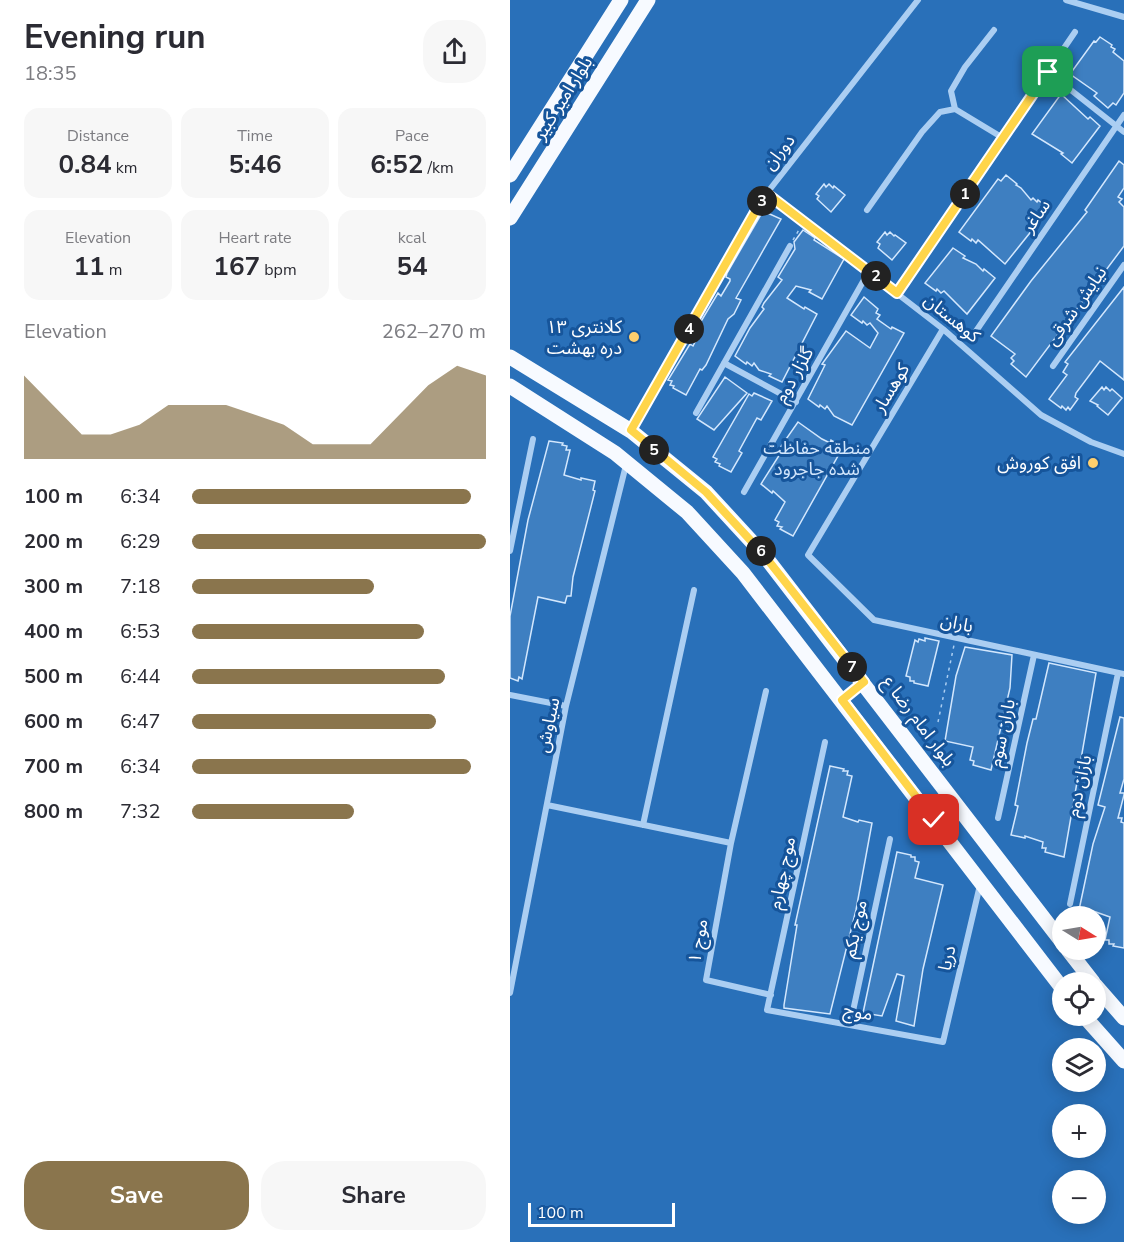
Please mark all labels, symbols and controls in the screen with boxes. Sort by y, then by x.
text: Evening run [24,15,206,60]
button: share [423,20,486,83]
pin [1022,46,1073,97]
street label: بلوار امیر کبیر [527,52,598,145]
icon: arrive [1031,55,1064,88]
text: 18:35 [24,60,77,87]
text: Distance [67,125,129,147]
text: Time [237,125,273,147]
text: Pace [395,125,429,147]
street label: دوران [757,129,801,175]
text: 0.84 [58,147,112,182]
text: 5:46 [228,147,282,182]
text: 6:52 [370,147,423,182]
text: km [112,157,138,179]
text: /km [423,157,454,179]
pin: 1 [950,179,980,209]
text: 1 [960,183,970,205]
pin: 3 [747,186,777,216]
text: 3 [757,190,767,212]
street label: ساغر [1016,195,1056,238]
text: Elevation [65,227,131,249]
text: Heart rate [218,227,292,249]
text: kcal [398,227,426,249]
text: 11 [73,249,105,284]
text: 167 [213,249,260,284]
text: 54 [396,249,428,284]
text: m [105,259,123,281]
text: bpm [260,259,297,281]
pin: 2 [861,261,891,291]
street label: نیایش شرقی [1040,262,1112,350]
text: 2 [871,265,881,287]
street label: کوهستان [919,288,986,348]
pin: 4 [674,314,704,344]
place label: کلانتری ۱۳ دره بهشت [546,315,623,360]
text: Elevation [24,318,107,345]
text: 262–270 m [382,318,486,345]
text: 4 [684,318,694,340]
marker: کلانتری ۱۳ دره بهشت [627,330,641,344]
street label: گلزار دوم [769,342,821,408]
street label: کوهسار [866,358,915,418]
pin: 5 [639,435,669,465]
park label: منطقه حفاظت شده جاجرود [763,436,871,481]
text: 5 [649,439,659,461]
place label: افق کوروش [997,451,1081,475]
marker: افق کوروش [1086,456,1100,470]
text: 100 m [24,483,83,510]
text: 6:34 [120,483,161,510]
text: 200 m [24,528,83,555]
text: 6:29 [120,528,161,555]
pin: 6 [746,536,776,566]
text: 6 [756,540,766,562]
text: 300 m [24,573,83,600]
text: 7:18 [120,573,161,600]
street label: باران [938,608,976,638]
text: 400 m [24,618,83,645]
text: 6:53 [120,618,161,645]
pin: 7 [837,652,867,682]
text: 7 [847,656,857,678]
text: 500 m [24,663,83,690]
text: 6:44 [120,663,161,690]
street label: بلوار امام رضا ع [875,671,961,773]
street label: سیاوش [530,695,566,755]
street label: باران سوم [983,697,1023,770]
text: 600 m [24,708,83,735]
text: 6:47 [120,708,161,735]
text: 700 m [24,753,83,780]
text: 6:34 [120,753,161,780]
street label: باران دوم [1061,753,1099,820]
pin [908,794,959,845]
text: 800 m [24,798,83,825]
text: 7:32 [120,798,161,825]
icon: check [917,803,950,836]
street label: موج چهارم [763,834,803,912]
street label: موج یکم [837,898,874,960]
north arrow [1052,906,1106,960]
map controls [1052,906,1106,1224]
street label: موج ۱ [682,917,715,965]
street label: دریا [932,943,962,973]
button: locate [1052,972,1106,1026]
street label: موج [841,998,875,1027]
button: layers [1052,1038,1106,1092]
button: + [1052,1104,1106,1158]
button: Save [24,1161,249,1230]
button: Share [261,1161,486,1230]
button: − [1052,1170,1106,1224]
scale bar [528,1200,675,1228]
text: 100 m [537,1202,584,1224]

